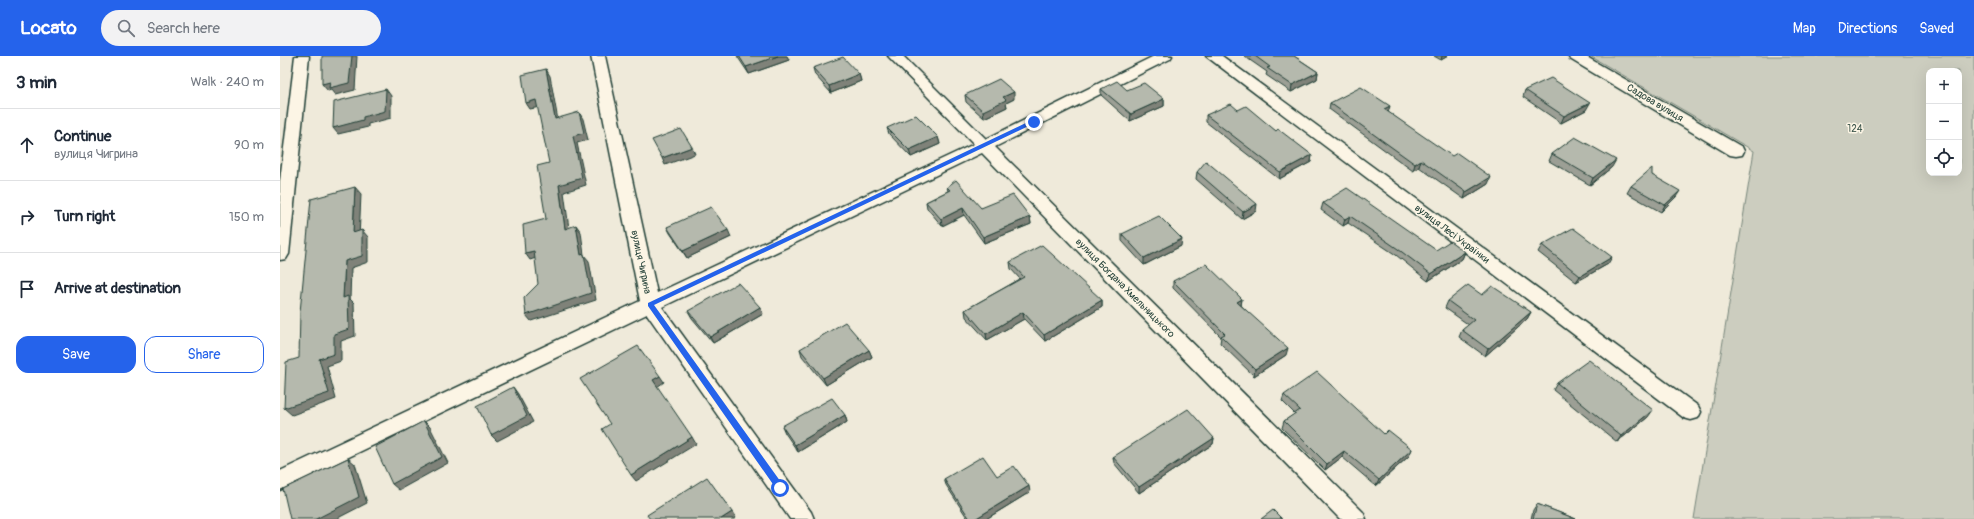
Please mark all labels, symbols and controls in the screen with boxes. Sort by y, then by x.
search box [101,10,381,46]
text: Locato [20,16,77,40]
icon: search [115,17,137,39]
text: Search here [147,19,220,38]
text: Map [1793,20,1816,37]
text: Directions [1838,20,1897,37]
text: Saved [1919,20,1954,37]
map controls [1926,68,1962,176]
button: + [1926,68,1962,104]
text: 3 min [16,72,57,93]
text: Walk · 240 m [190,74,264,90]
street label: Садова вулиця [1625,81,1686,125]
button: − [1926,104,1962,140]
route end [1025,113,1043,131]
park label: 124 [1847,123,1863,135]
text: Continue [54,127,112,146]
icon: ahead [16,134,38,156]
text: 90 m [234,137,264,153]
button: locate [1926,140,1962,176]
text: вулиця Чигрина [54,146,138,162]
street label: вулиця Лесі Українки [1412,202,1492,266]
icon: right [16,206,38,228]
text: Turn right [54,207,115,226]
text: 150 m [229,209,264,225]
street label: вулиця Чигрина [628,229,654,295]
street label: вулиця Богдана Хмельницького [1073,236,1178,341]
icon: arrive [16,278,38,300]
text: Arrive at destination [54,279,181,298]
button: Save [16,336,136,373]
button: Share [144,336,264,373]
route start [771,479,789,497]

